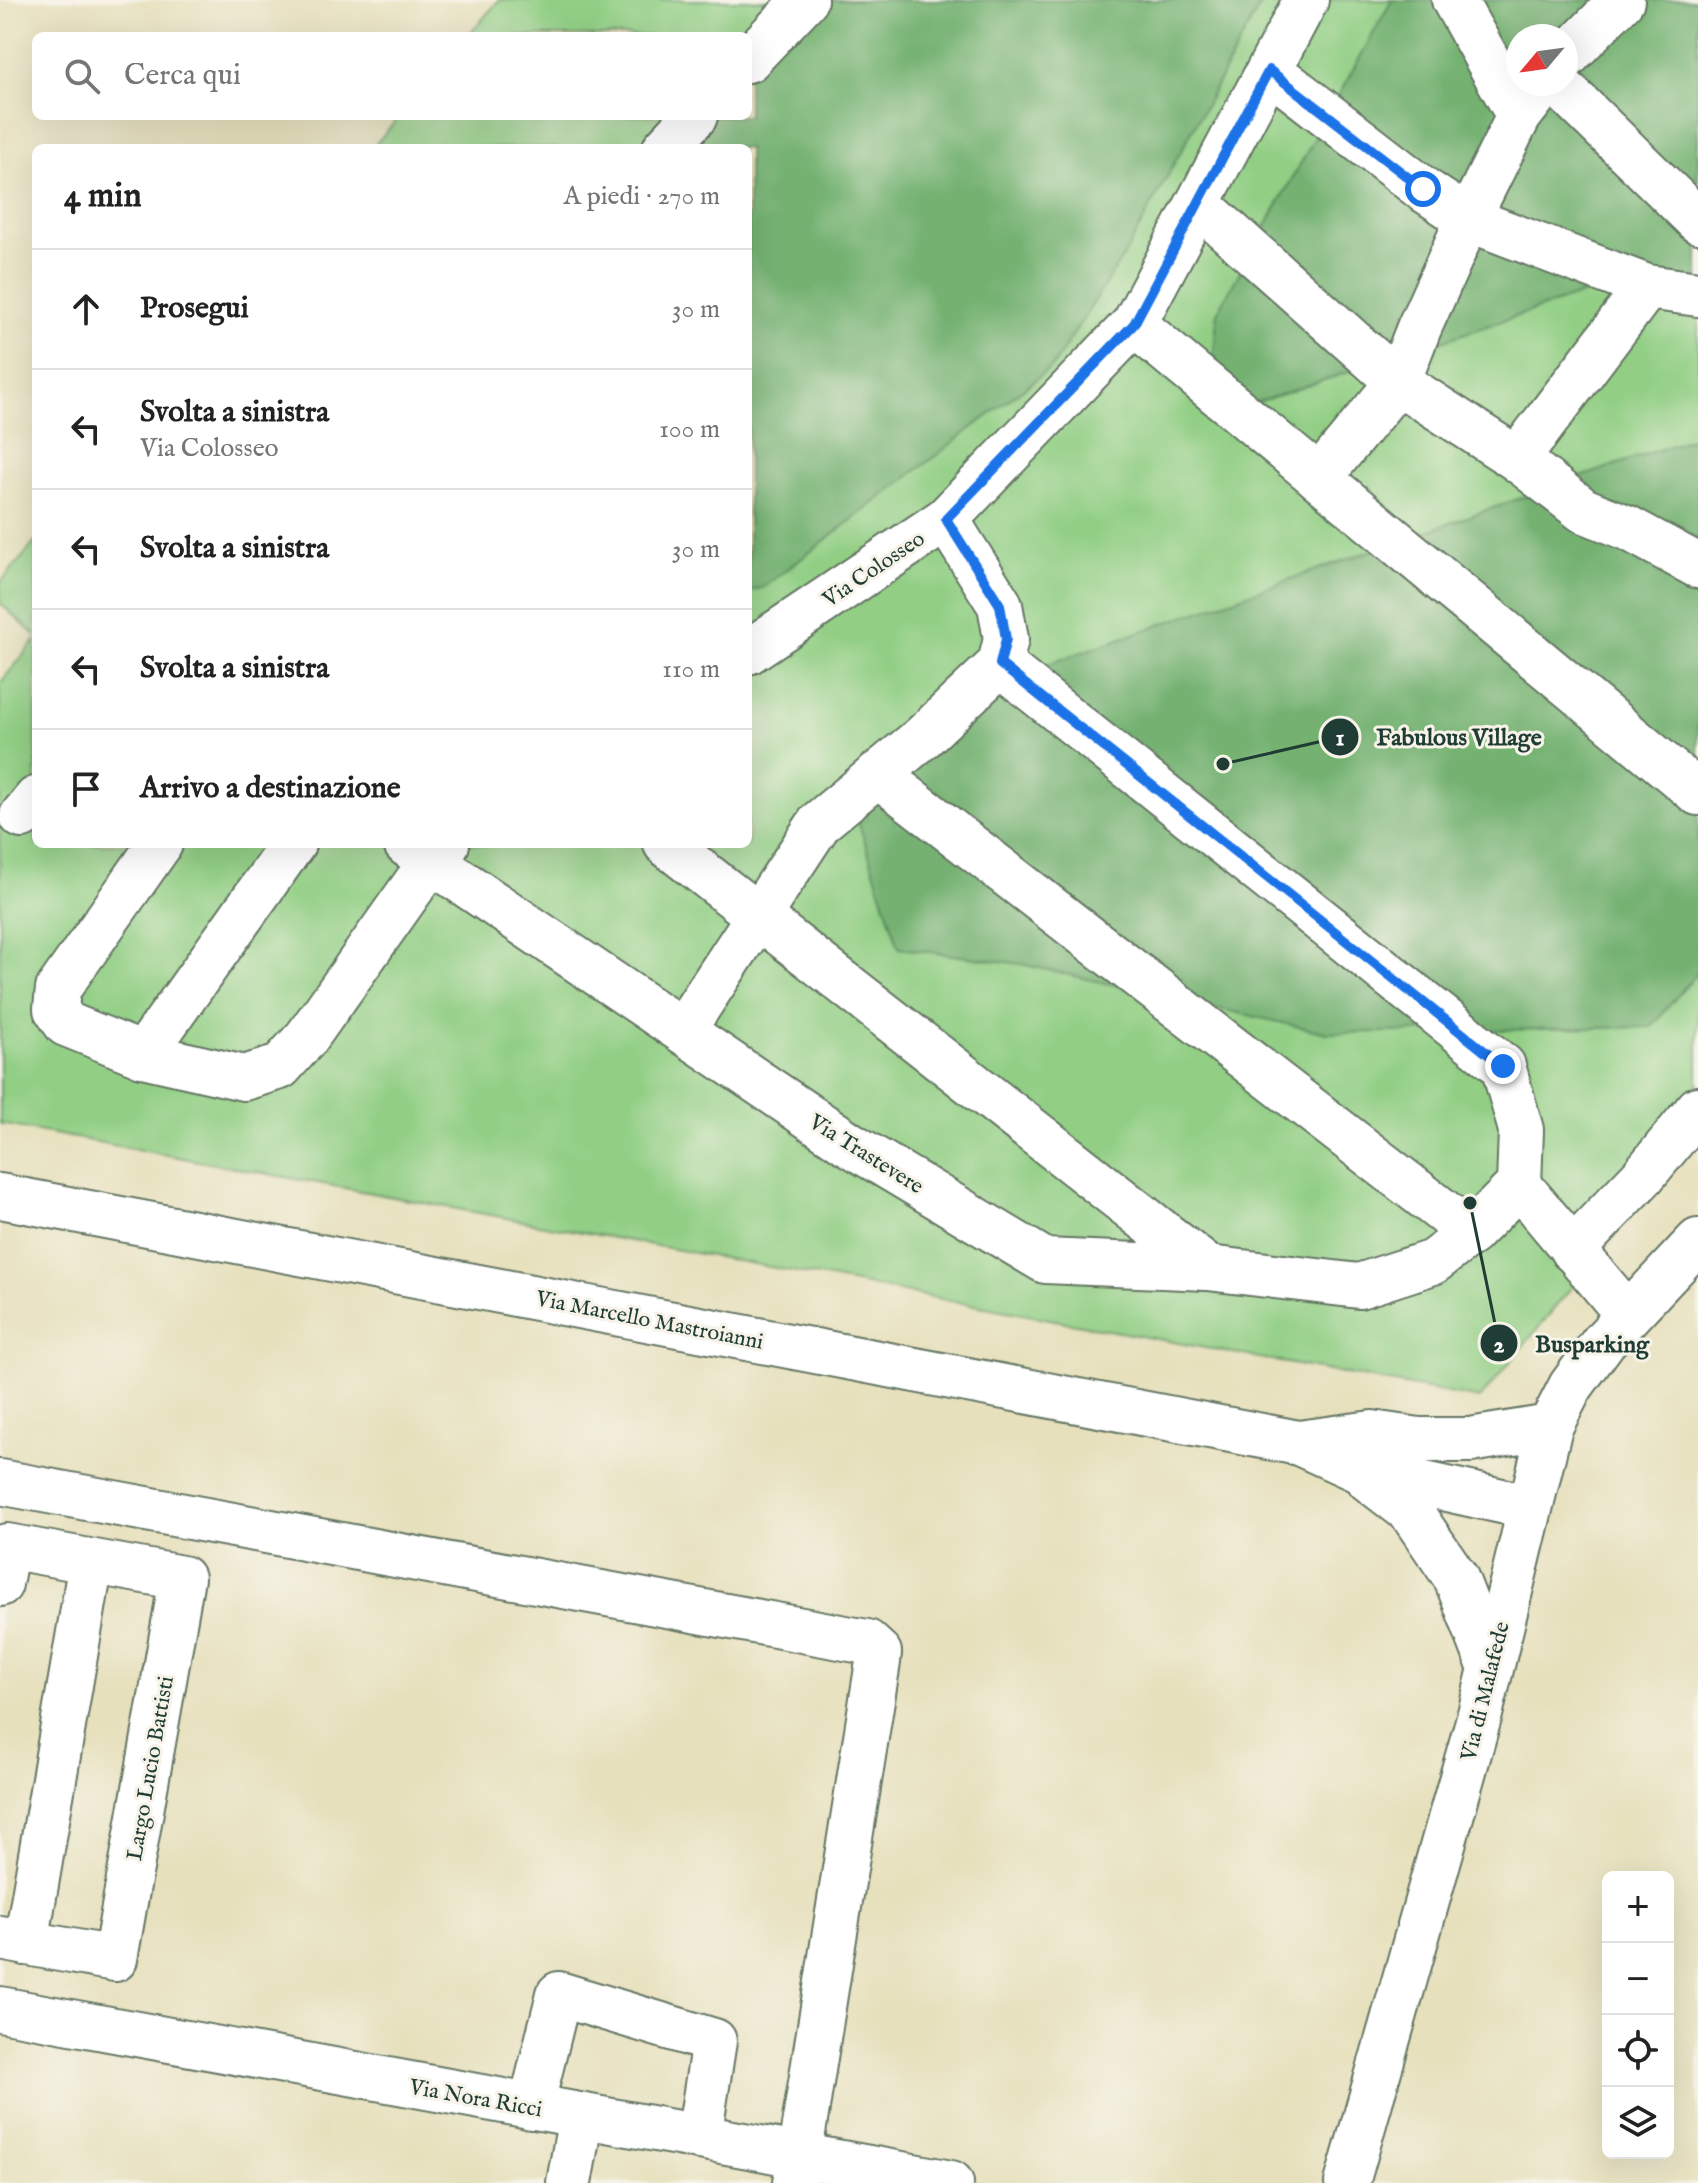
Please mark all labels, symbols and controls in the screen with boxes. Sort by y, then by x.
north arrow [1506,24,1578,96]
search box [32,32,752,120]
icon: search [60,54,104,98]
text: Cerca qui [124,57,241,95]
route start [1405,171,1441,207]
text: 4 min [64,175,142,218]
text: A piedi · 270 m [563,180,720,213]
icon: ahead [64,287,108,331]
text: Prosegui [140,290,249,328]
text: 30 m [672,293,720,326]
text: Svolta a sinistra [140,394,329,432]
icon: left [64,407,108,451]
text: 100 m [659,413,720,446]
text: Via Colosseo [140,432,279,465]
street label: Via Colosseo [817,525,931,615]
icon: left [64,527,108,571]
text: Svolta a sinistra [140,530,329,568]
text: 30 m [672,533,720,566]
icon: left [64,647,108,691]
text: Svolta a sinistra [140,650,329,688]
text: 110 m [662,653,720,686]
callout: Fabulous Village [1320,713,1558,761]
text: 1 [1336,723,1345,754]
text: Fabulous Village [1376,723,1542,754]
icon: arrive [64,767,108,811]
text: Arrivo a destinazione [140,770,401,808]
route end [1485,1048,1521,1084]
street label: Via Trastevere [803,1108,928,1201]
street label: Via Marcello Mastroianni [533,1285,766,1357]
callout: Busparking [1479,1319,1665,1367]
text: 2 [1493,1330,1505,1361]
text: Busparking [1535,1330,1650,1361]
street label: Via di Malafede [1455,1619,1517,1765]
street label: Largo Lucio Battisti [121,1674,181,1863]
map controls [1602,1871,1674,2159]
button: + [1602,1871,1674,1943]
button: − [1602,1943,1674,2015]
button: locate [1602,2015,1674,2087]
street label: Via Nora Ricci [406,2073,544,2124]
button: layers [1602,2087,1674,2159]

